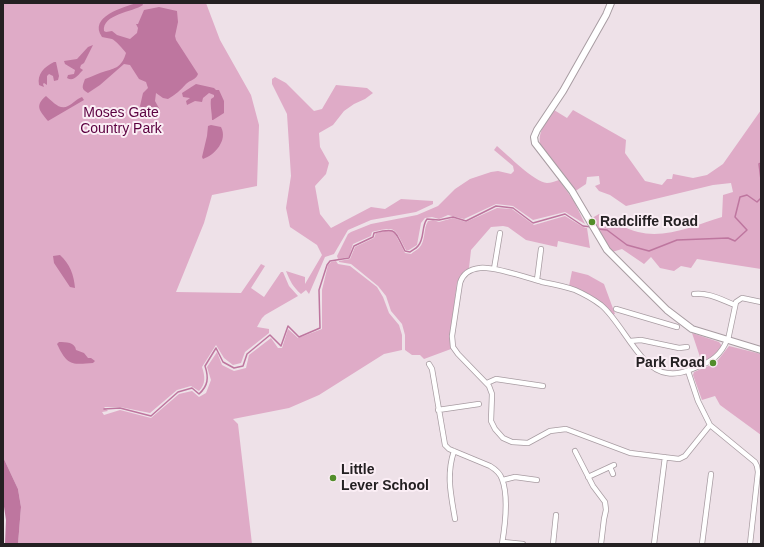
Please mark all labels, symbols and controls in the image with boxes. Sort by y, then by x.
park label: Moses Gate Country Park [80,105,162,138]
place label: Radcliffe Road [600,214,698,230]
marker: Radcliffe Road [587,217,597,227]
place label: Park Road [636,355,705,371]
marker: Park Road [708,358,718,368]
place label: Little Lever School [341,462,429,494]
marker: Little Lever School [328,473,338,483]

